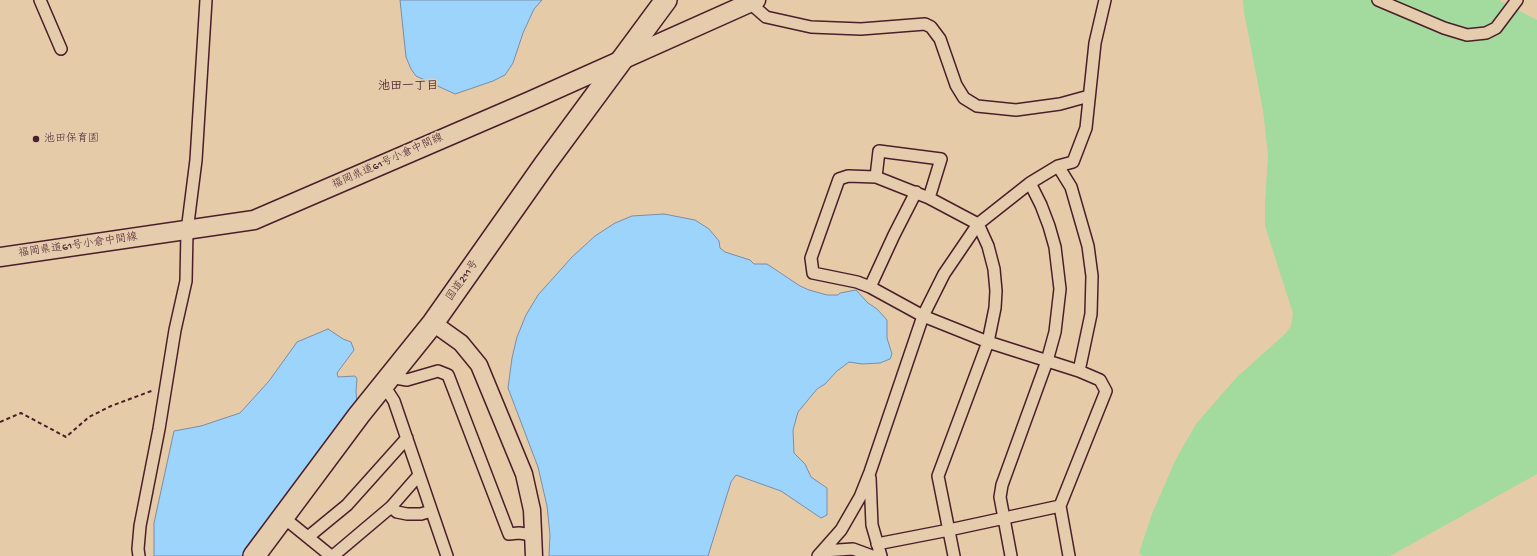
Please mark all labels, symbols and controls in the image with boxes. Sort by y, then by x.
district label: 池田一丁目 [378,80,438,94]
place label: 池田保育園 [44,132,99,146]
street label: 福岡県道61号小倉中間線 [330,132,446,192]
marker: 池田保育園 [31,134,41,144]
street label: 福岡県道61号小倉中間線 [18,231,138,261]
street label: 国道211号 [444,258,482,304]

